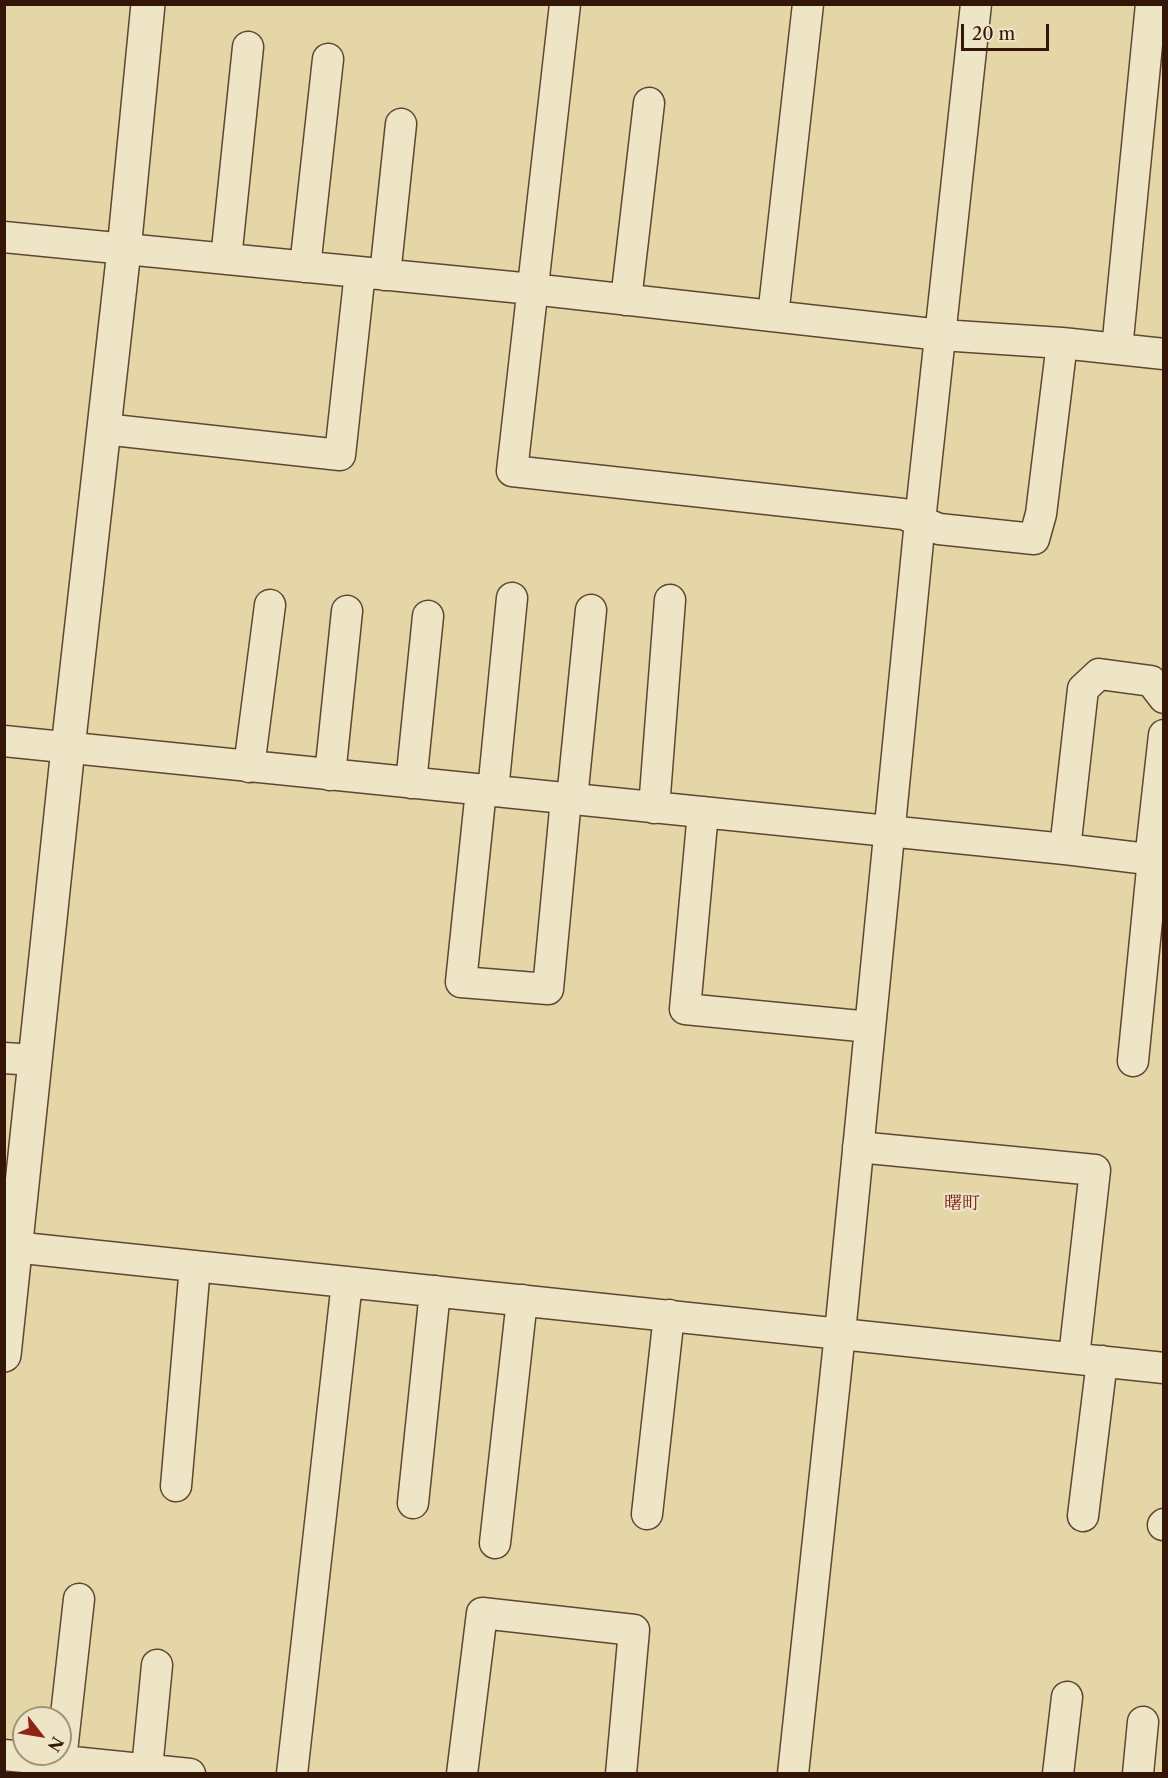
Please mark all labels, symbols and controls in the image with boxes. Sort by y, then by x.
scale bar [964,12,1052,50]
text: 20 m [972,23,1015,45]
district label: 曙町 [944,1193,980,1215]
north arrow [12,1706,72,1766]
text: N [44,1733,68,1755]

